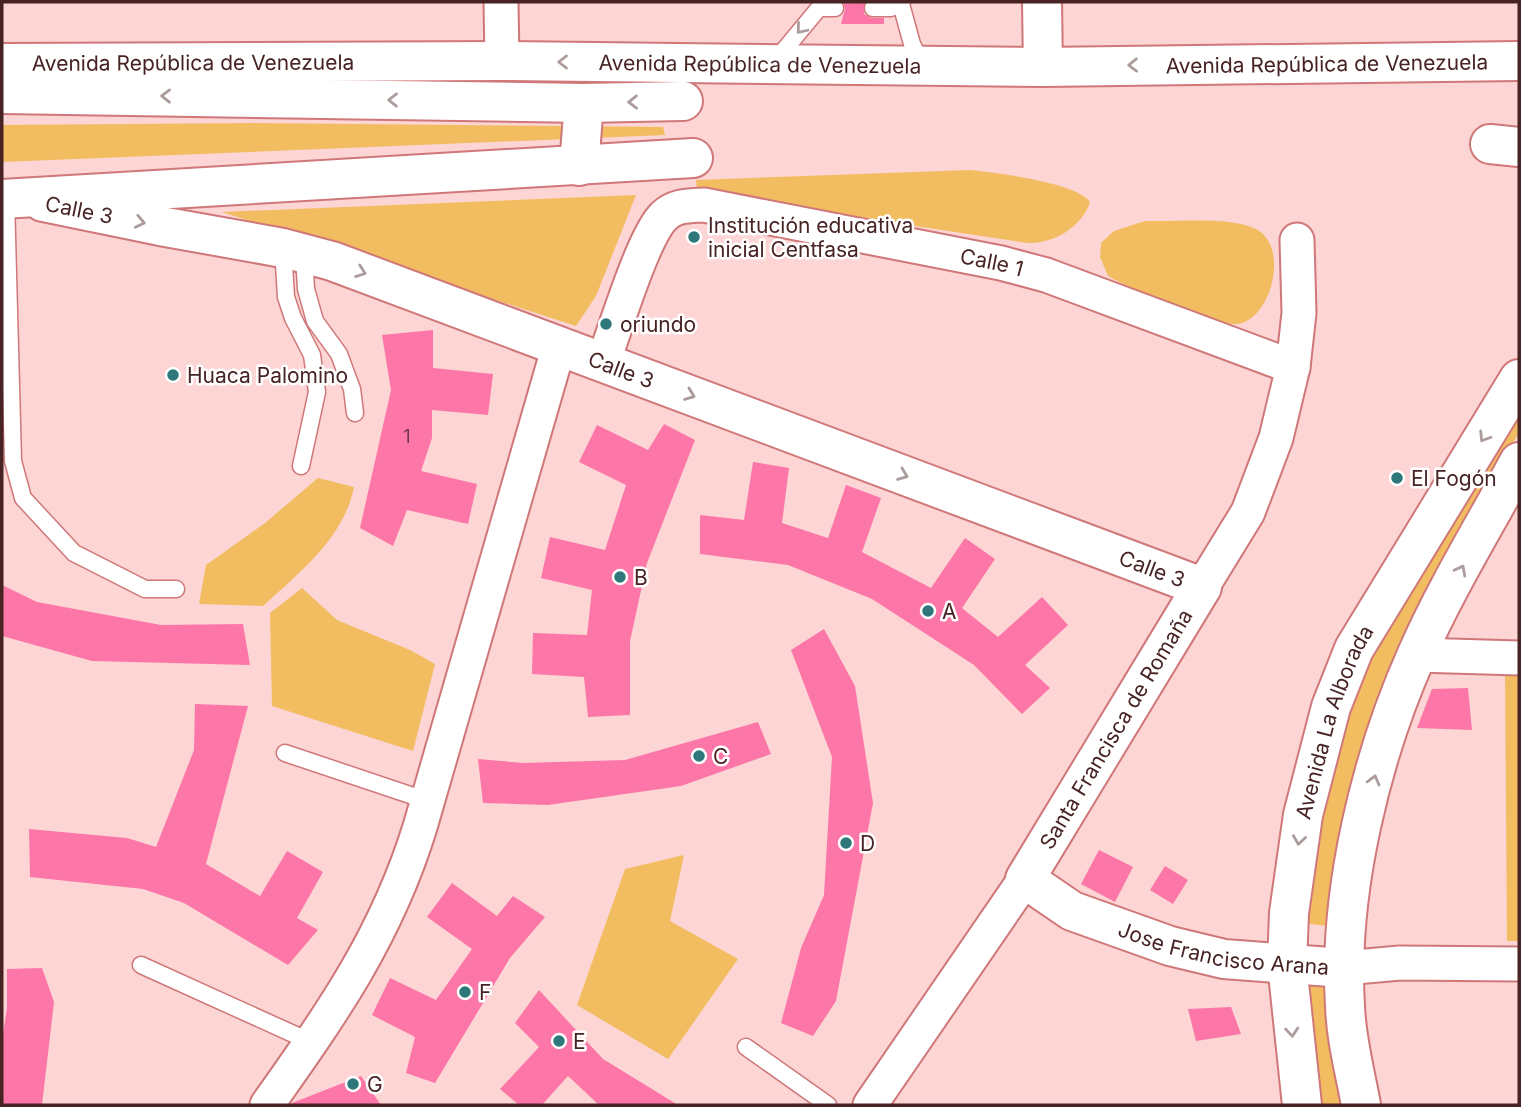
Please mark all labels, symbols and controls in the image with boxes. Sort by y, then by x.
one-way arrow [797,21,809,34]
street label: Avenida República de Venezuela [32,49,354,75]
street label: Avenida República de Venezuela [1165,49,1488,78]
street label: Avenida República de Venezuela [598,50,921,78]
one-way arrow [558,54,568,70]
one-way arrow [1127,57,1137,73]
one-way arrow [160,89,171,104]
one-way arrow [387,92,398,108]
one-way arrow [628,94,638,110]
street label: Calle 3 [43,190,115,229]
place label: Institución educativa inicial Centfasa [708,213,913,262]
one-way arrow [134,214,146,229]
marker: Institución educativa inicial Centfasa [686,229,702,245]
street label: Calle 1 [958,243,1026,281]
one-way arrow [355,264,367,278]
place label: oriundo [620,312,696,337]
marker: oriundo [598,316,614,332]
street label: Calle 3 [585,346,658,393]
place label: Huaca Palomino [187,363,348,388]
marker: Huaca Palomino [165,367,181,383]
one-way arrow [683,387,695,401]
house number: 1 [403,426,411,447]
one-way arrow [1479,430,1492,443]
one-way arrow [896,466,908,480]
place label: El Fogón [1411,466,1497,491]
marker: El Fogón [1389,470,1405,486]
street label: Calle 3 [1116,545,1189,592]
place label: B [634,565,648,590]
one-way arrow [1452,565,1466,577]
marker: B [612,569,628,585]
place label: A [942,599,957,624]
marker: A [920,603,936,619]
street label: Santa Francisca de Romaña [1034,604,1198,854]
street label: Avenida La Alborada [1290,620,1378,822]
place label: C [713,744,728,769]
marker: C [691,748,707,764]
one-way arrow [1366,774,1381,786]
place label: D [860,831,875,856]
one-way arrow [1292,834,1307,846]
marker: D [838,835,854,851]
street label: Jose Francisco Arana [1115,916,1330,979]
place label: F [479,980,491,1005]
marker: F [457,984,473,1000]
one-way arrow [1285,1026,1300,1038]
place label: E [573,1029,586,1054]
marker: E [551,1033,567,1049]
place label: G [367,1072,383,1097]
marker: G [345,1076,361,1092]

